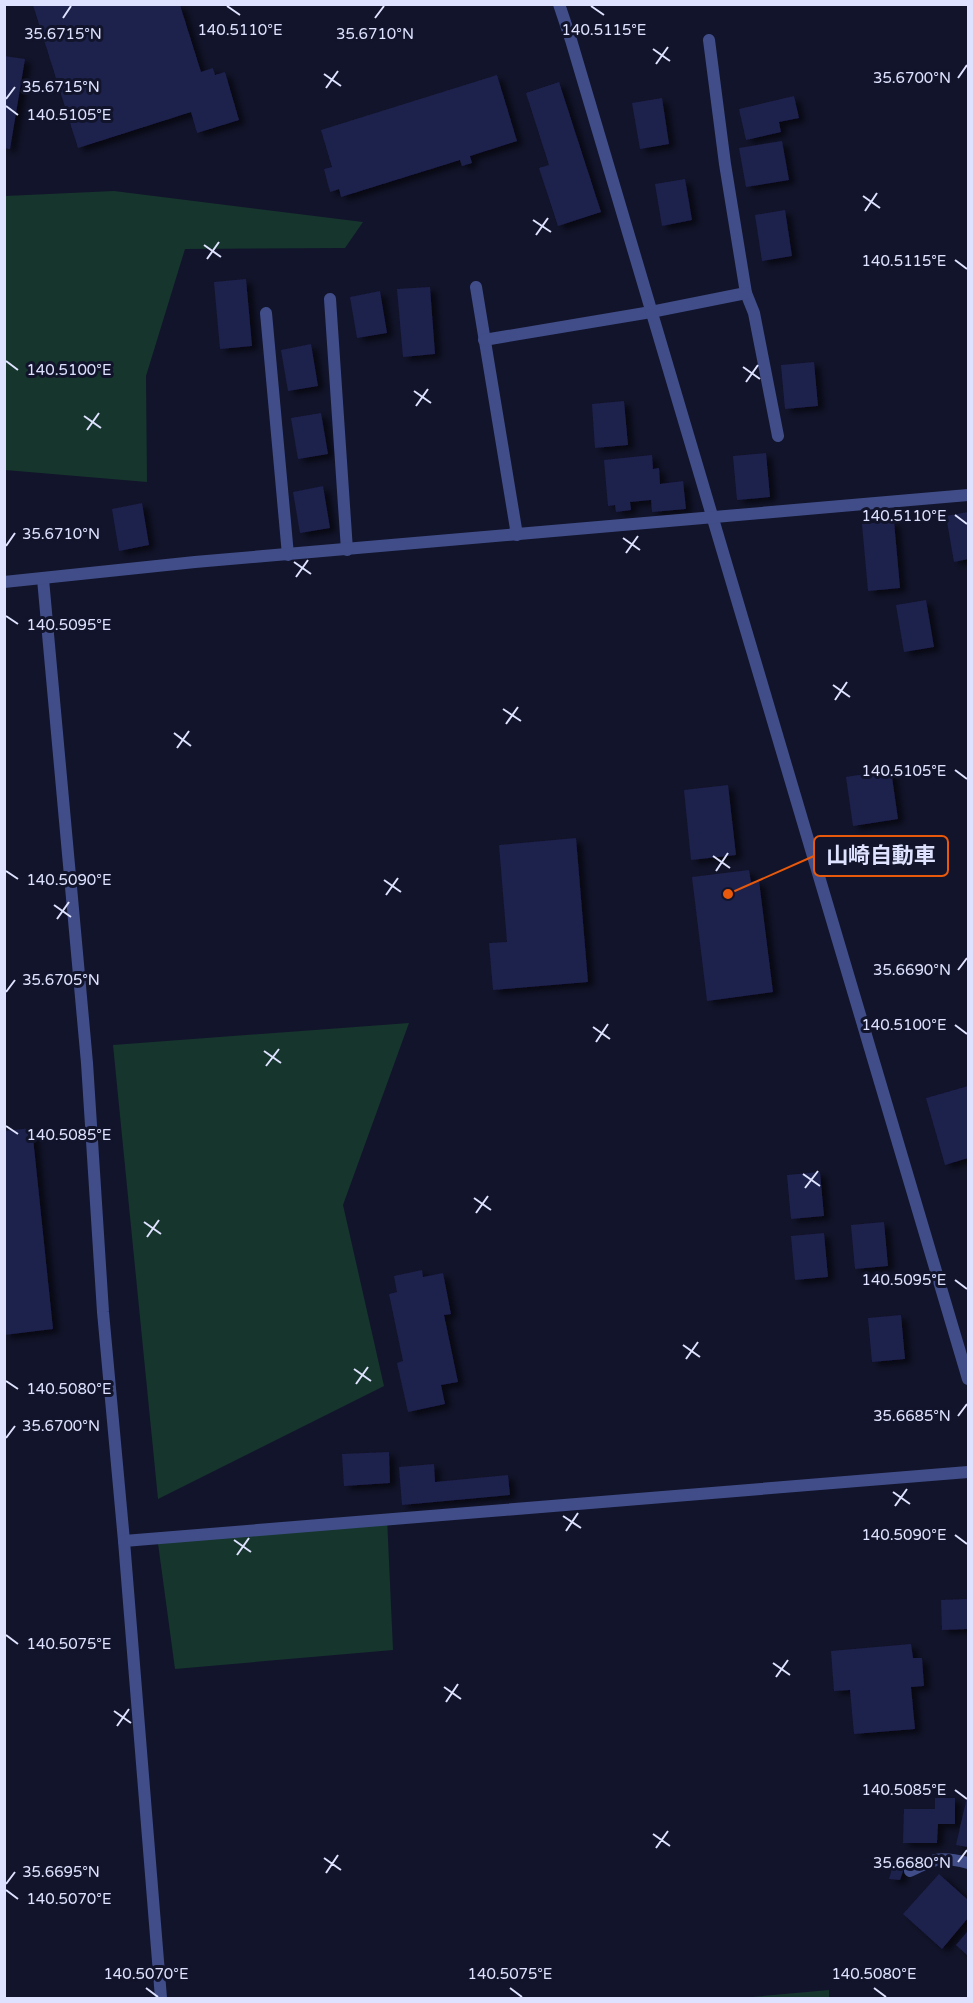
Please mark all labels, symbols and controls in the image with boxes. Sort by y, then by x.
text: 140.5110°E [197,21,283,39]
text: 140.5115°E [562,21,646,39]
text: 35.6715°N [24,25,102,43]
text: 35.6710°N [336,25,414,43]
text: 35.6700°N [873,69,951,87]
text: 35.6715°N [22,78,100,96]
text: 140.5105°E [27,106,111,124]
text: 140.5115°E [862,252,946,270]
text: 140.5100°E [26,361,112,379]
text: 140.5110°E [861,507,947,525]
text: 35.6710°N [22,525,100,543]
text: 140.5095°E [27,616,111,634]
text: 140.5105°E [862,762,946,780]
callout: 山崎自動車 [814,836,948,876]
text: 山崎自動車 [826,843,936,869]
text: 140.5090°E [26,871,112,889]
text: 35.6690°N [873,961,951,979]
text: 35.6705°N [22,971,100,989]
text: 140.5100°E [861,1016,947,1034]
text: 140.5085°E [27,1126,111,1144]
text: 140.5095°E [862,1271,946,1289]
text: 140.5080°E [26,1380,112,1398]
text: 35.6685°N [873,1407,951,1425]
text: 35.6700°N [22,1417,100,1435]
text: 140.5090°E [861,1526,947,1544]
text: 140.5075°E [27,1635,111,1653]
text: 140.5085°E [862,1781,946,1799]
text: 35.6680°N [873,1854,951,1872]
text: 35.6695°N [22,1863,100,1881]
text: 140.5070°E [26,1890,112,1908]
text: 140.5070°E [103,1965,189,1983]
text: 140.5075°E [468,1965,552,1983]
text: 140.5080°E [831,1965,917,1983]

